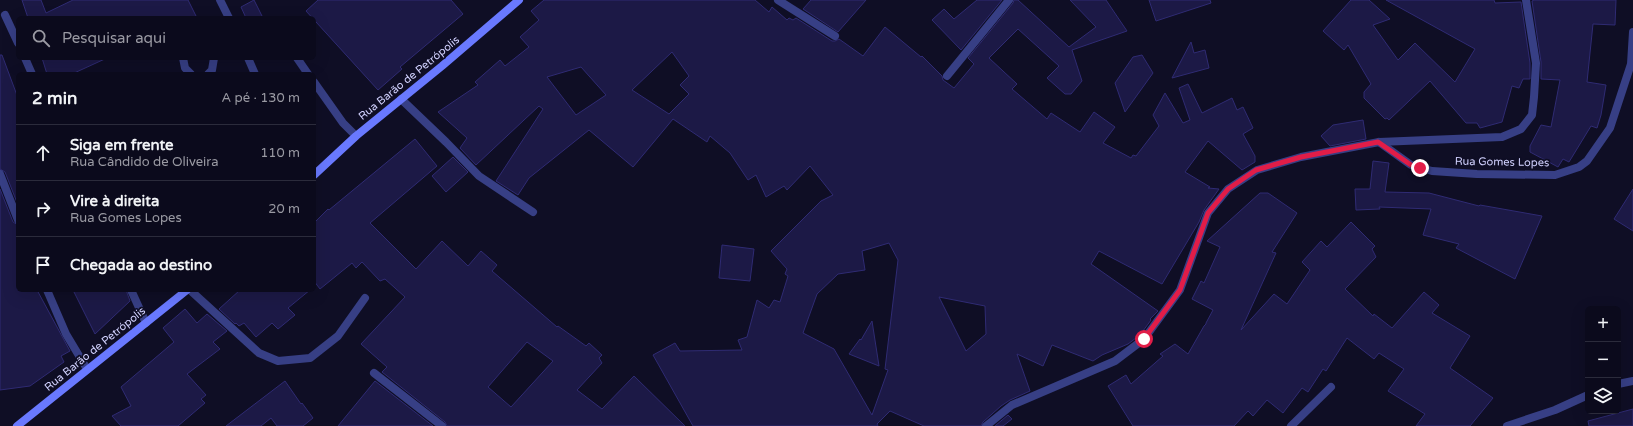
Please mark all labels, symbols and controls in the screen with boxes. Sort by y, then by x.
search box [16,16,316,60]
icon: search [30,27,52,49]
text: Pesquisar aqui [62,29,166,47]
street label: Rua Barão de Petrópolis [356,33,462,123]
text: 2 min [32,88,77,109]
text: A pé · 130 m [221,90,300,106]
text: Siga em frente [70,136,174,154]
icon: ahead [32,142,54,164]
text: 110 m [260,145,300,161]
text: Rua Cândido de Oliveira [70,154,219,170]
street label: Rua Gomes Lopes [1455,155,1549,169]
route end [1411,159,1429,177]
text: Vire à direita [70,192,159,210]
icon: right [32,198,54,220]
text: 20 m [268,201,300,217]
text: Rua Gomes Lopes [70,210,182,226]
icon: arrive [32,254,54,276]
text: Chegada ao destino [70,256,212,274]
street label: Rua Barão de Petrópolis [42,304,148,394]
map controls [1585,306,1621,414]
button: + [1585,306,1621,342]
route start [1135,330,1153,348]
button: − [1585,342,1621,378]
button: layers [1585,378,1621,414]

